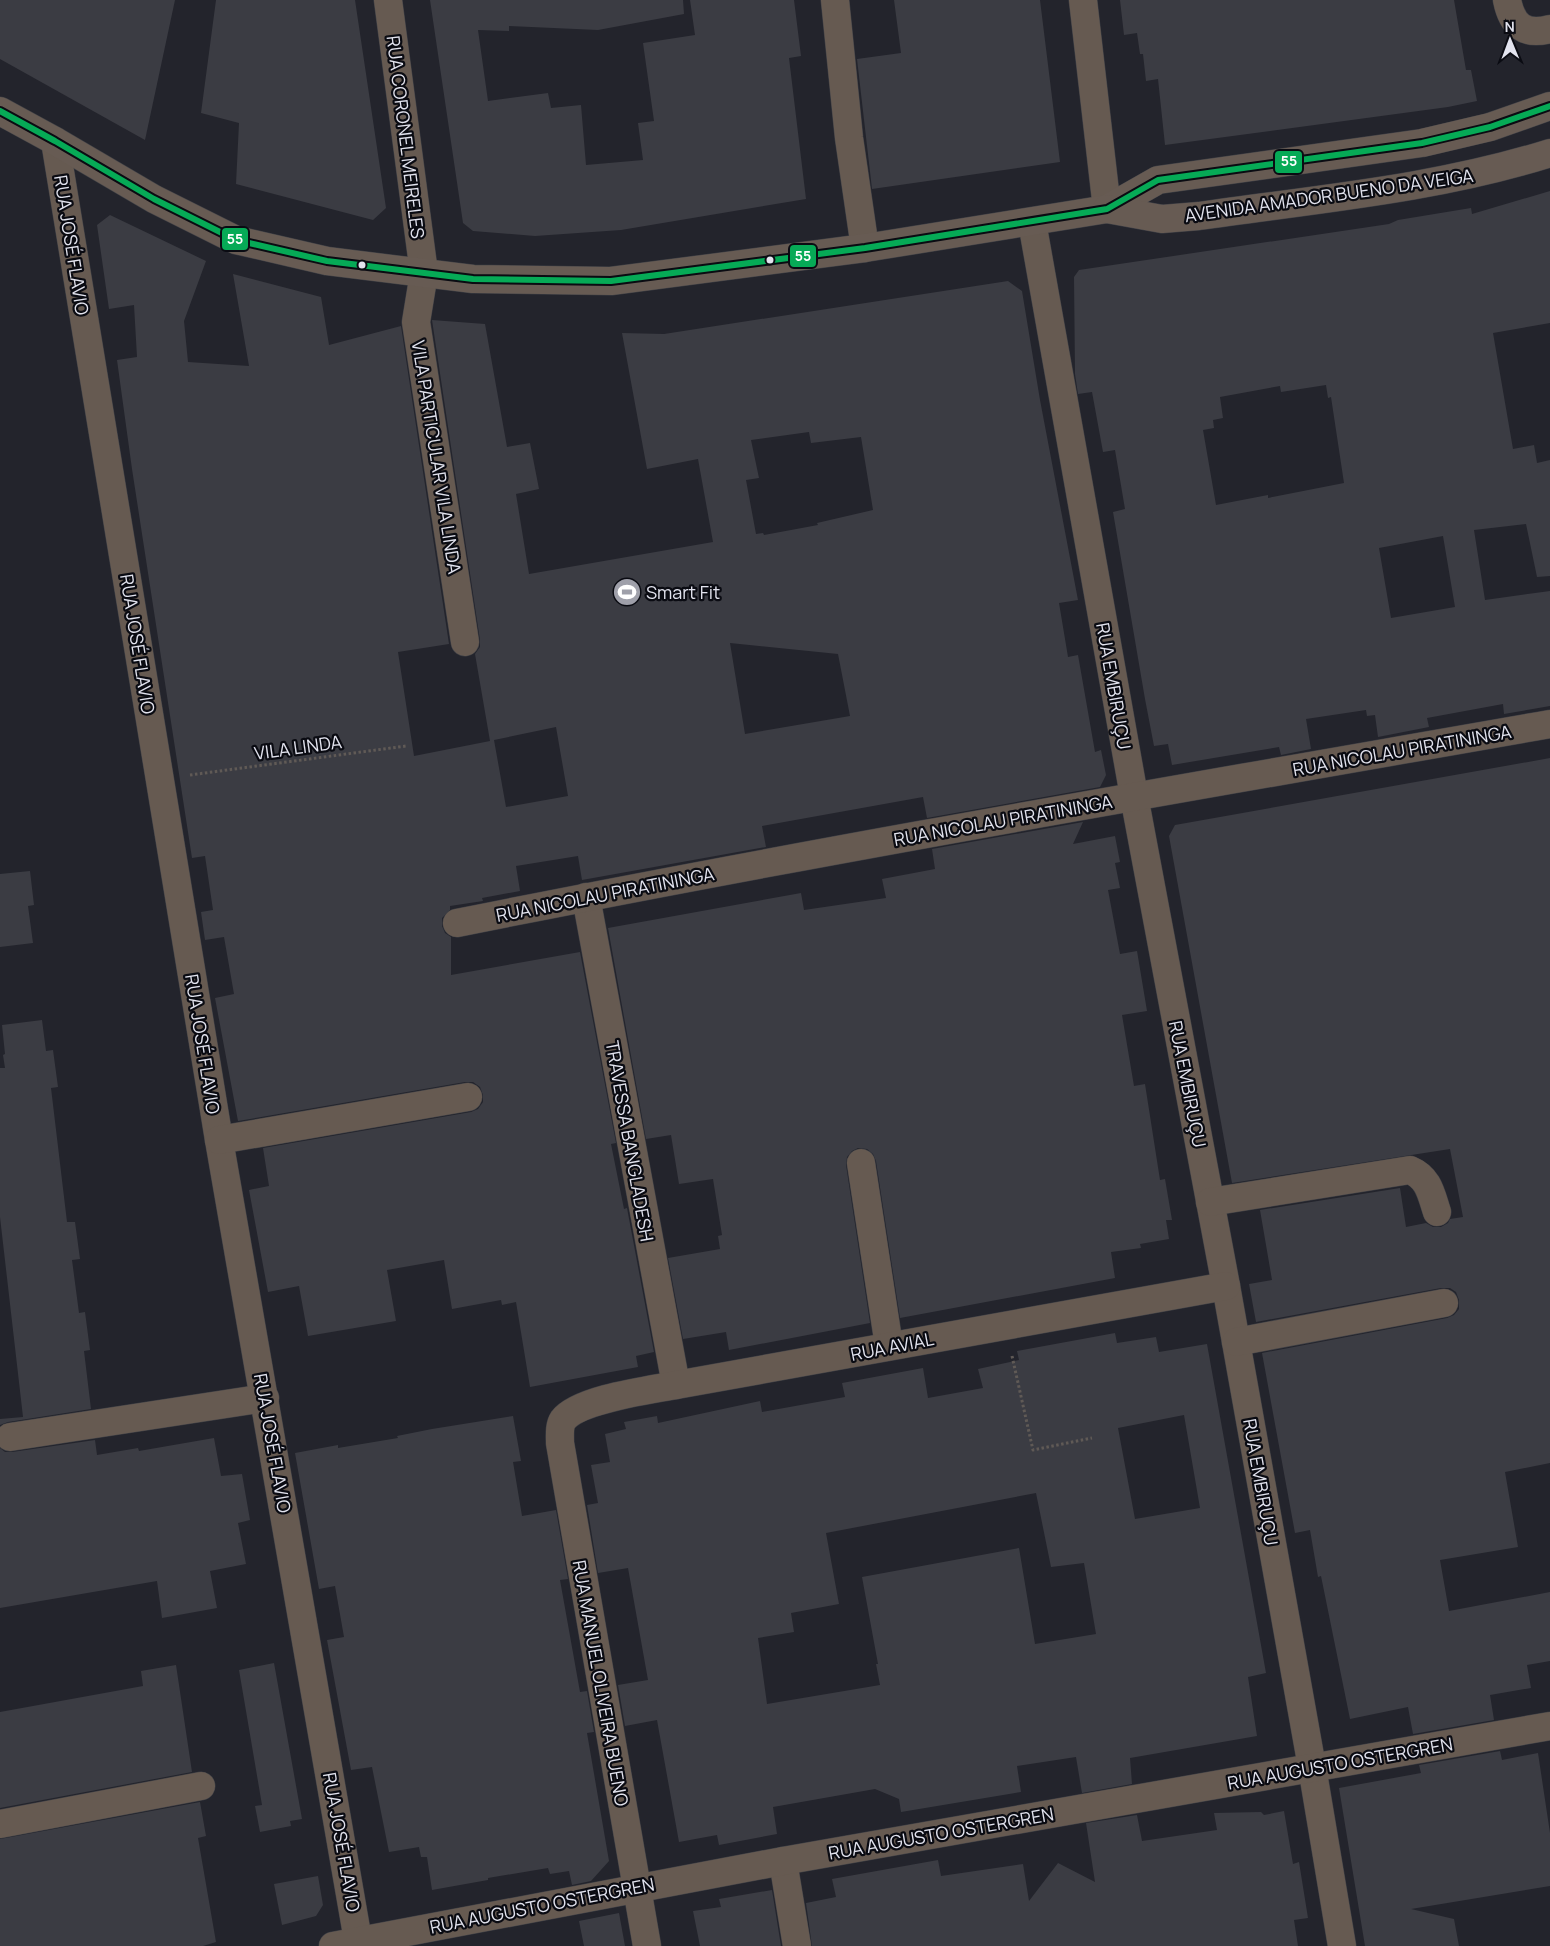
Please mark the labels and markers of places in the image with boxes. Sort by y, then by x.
unlabelled marker [765,255,775,265]
unlabelled marker [357,260,367,270]
sports icon: Smart Fit [612,577,642,607]
place label: Smart Fit [646,580,720,604]

